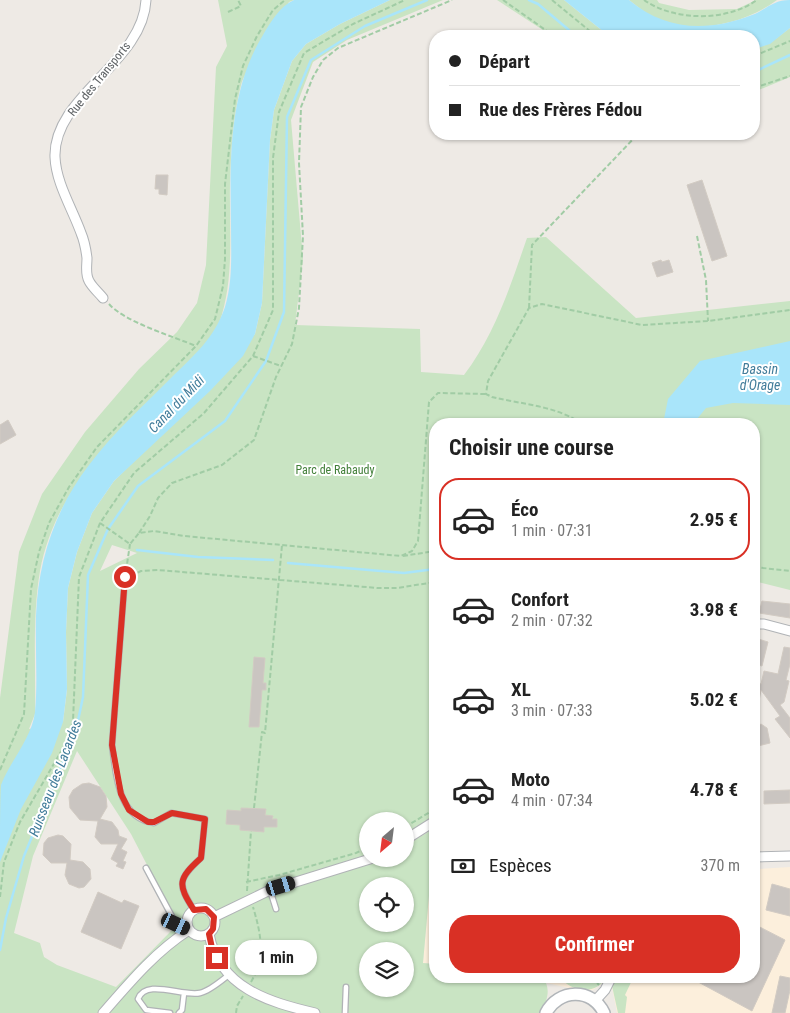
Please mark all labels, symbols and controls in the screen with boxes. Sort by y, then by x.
street label: Rue des Transports [65,39,133,119]
text: Départ [479,50,530,73]
text: Rue des Frères Fédou [479,98,642,121]
water label: Bassin d'Orage [740,361,780,393]
water label: Canal du Midi [145,371,208,436]
text: Choisir une course [449,435,614,460]
park label: Parc de Rabaudy [295,463,375,477]
icon: car [451,497,496,542]
text: Éco [511,498,538,521]
text: 2.95 € [690,508,738,531]
text: 1 min · 07:31 [511,521,593,540]
route start [114,566,136,588]
icon: car [451,587,496,632]
text: Confort [511,588,569,611]
text: 3.98 € [690,598,738,621]
text: 2 min · 07:32 [511,611,593,630]
icon: car [451,677,496,722]
text: XL [511,678,531,701]
text: 5.02 € [690,688,738,711]
text: 3 min · 07:33 [511,701,593,720]
water label: Ruisseau des Lacardes [25,718,85,838]
icon: car [451,767,496,812]
text: Moto [511,768,550,791]
text: 4.78 € [690,778,738,801]
text: 4 min · 07:34 [511,791,593,810]
north arrow [359,812,414,868]
map controls [359,812,414,997]
icon: cash [449,852,477,880]
text: Espèces [489,854,552,877]
text: 370 m [701,856,740,875]
car [264,874,297,898]
button: locate [359,877,414,932]
car [159,911,192,937]
button: Confirmer [449,915,740,973]
callout: 1 min [234,940,317,976]
button: layers [359,942,414,997]
route end [206,947,228,969]
text: 1 min [258,948,294,967]

